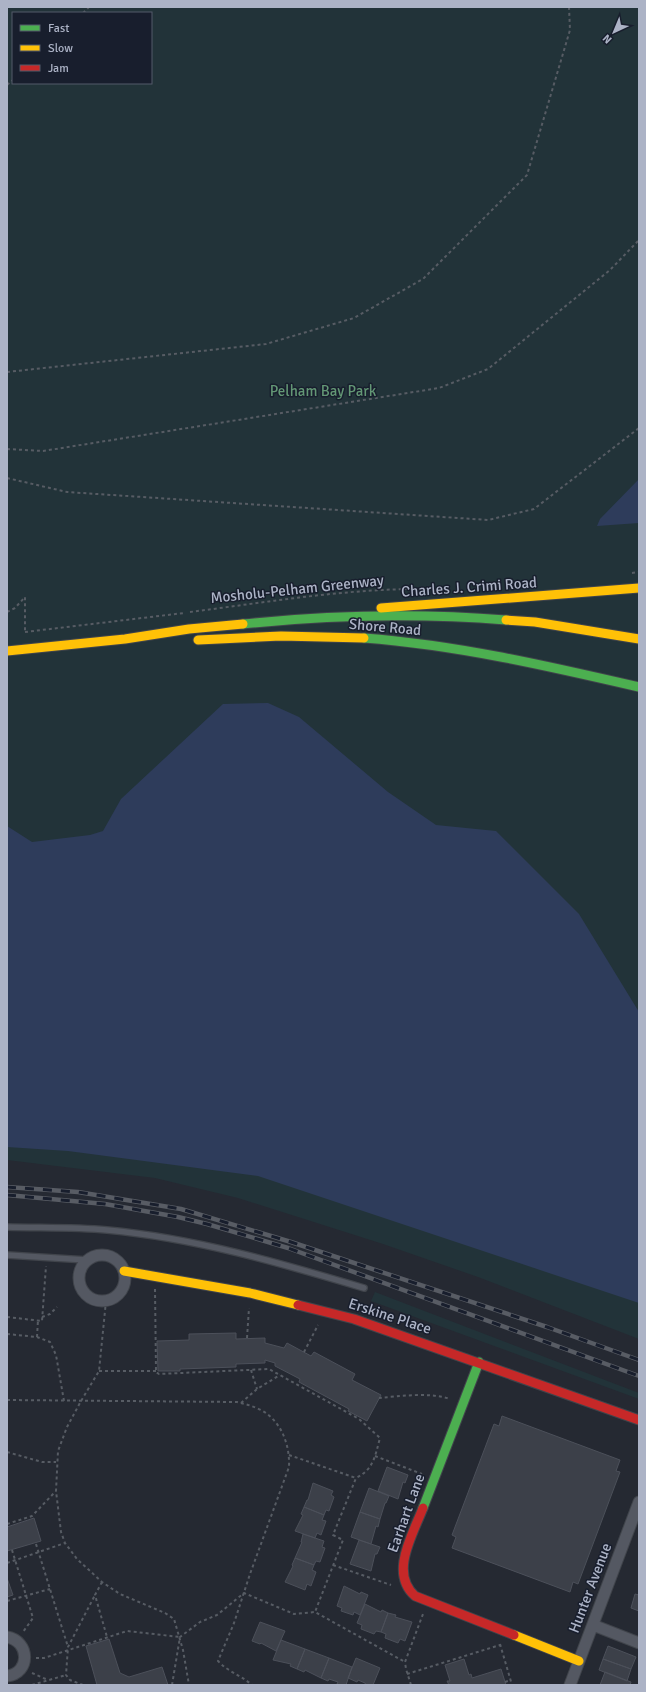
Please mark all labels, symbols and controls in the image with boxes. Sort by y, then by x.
legend [12,12,152,84]
north arrow [594,12,634,52]
text: Fast [48,21,69,36]
text: N [600,31,615,46]
text: Slow [48,41,73,56]
text: Jam [48,61,69,76]
park label: Pelham Bay Park [270,382,377,400]
street label: Mosholu-Pelham Greenway [209,571,385,607]
street label: Charles J. Crimi Road [401,573,537,601]
street label: Shore Road [348,615,422,639]
street label: Erskine Place [346,1294,434,1338]
street label: Earhart Lane [383,1471,429,1555]
street label: Hunter Avenue [565,1540,615,1636]

